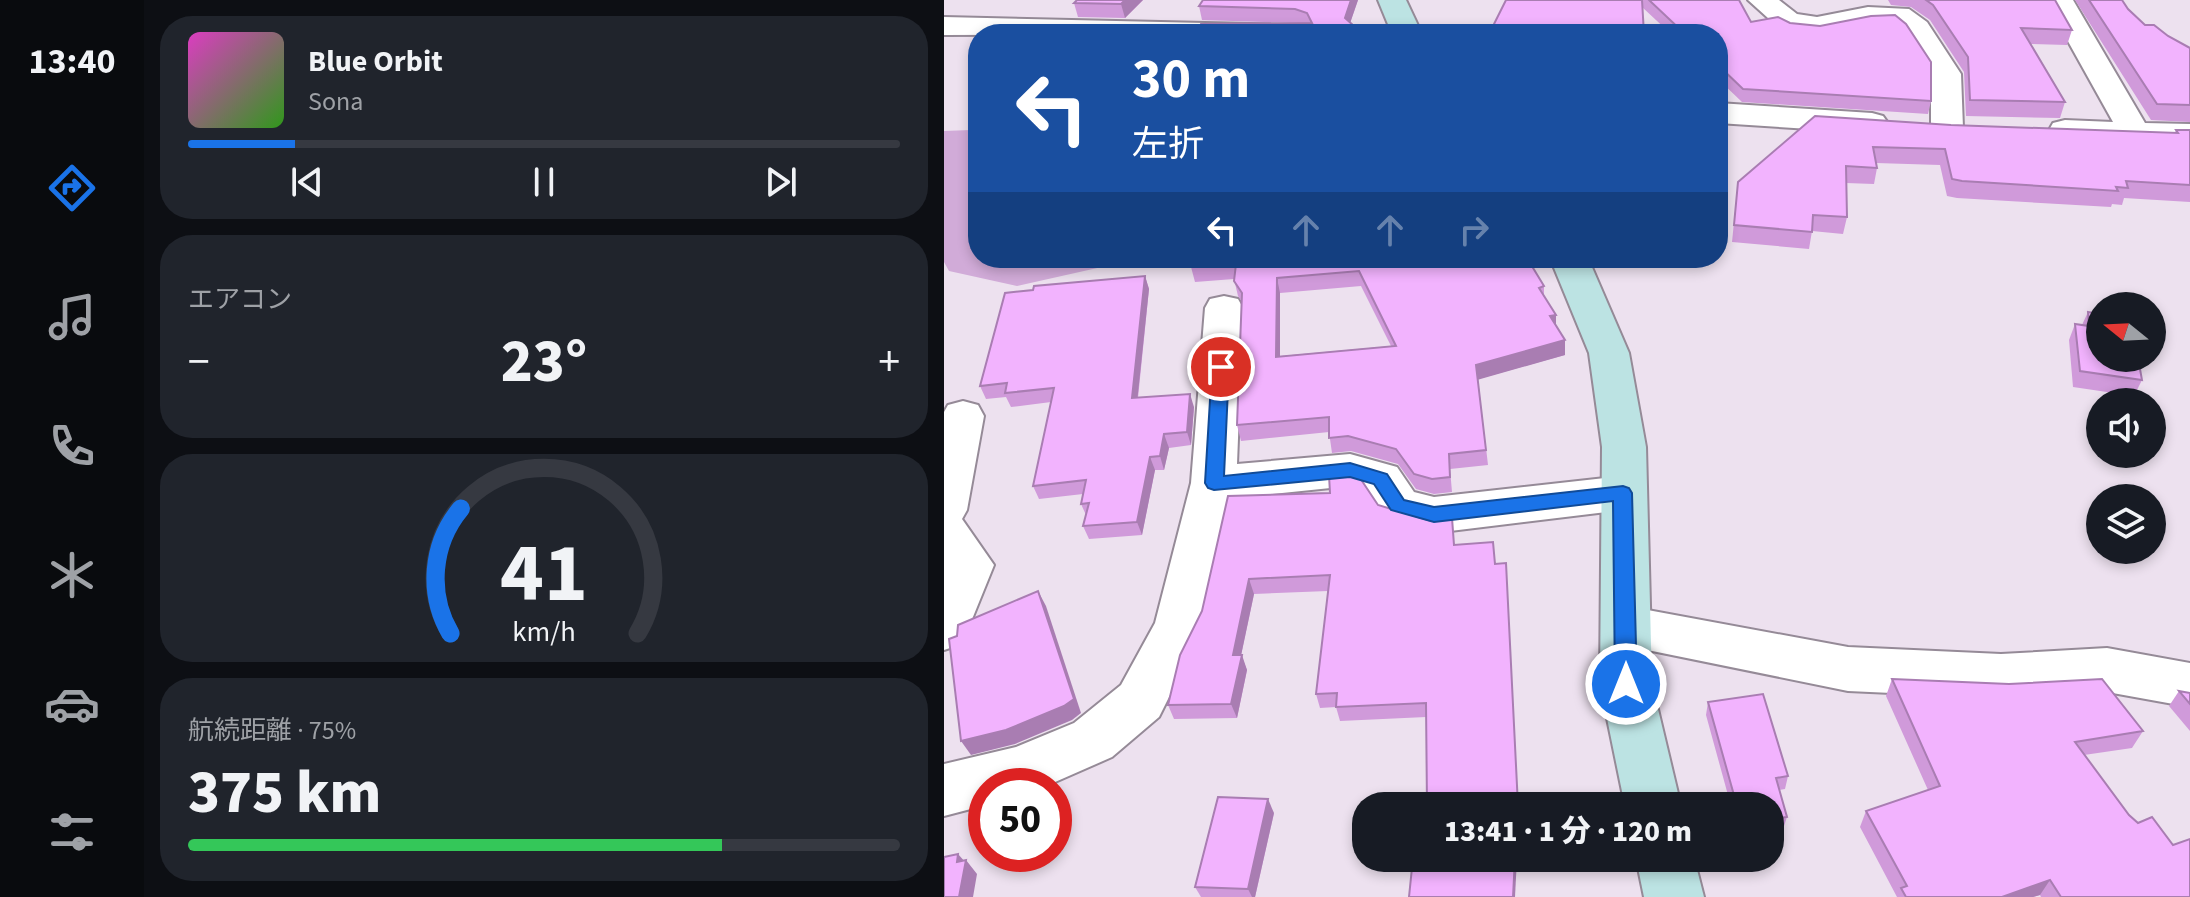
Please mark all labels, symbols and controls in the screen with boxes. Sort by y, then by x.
text: 13:40 [29,36,115,87]
text: Blue Orbit [308,40,443,83]
text: 30 m [1132,40,1250,119]
icon: left [1000,56,1104,160]
text: Sona [308,83,363,120]
text: 左折 [1132,119,1204,170]
icon: directions [44,160,100,216]
icon: previous [285,160,329,204]
icon: pause [522,160,566,204]
icon: next [759,160,803,204]
icon: left [1200,208,1244,252]
icon: ahead [1284,208,1328,252]
icon: ahead [1368,208,1412,252]
icon: right [1452,208,1496,252]
text: エアコン [188,281,292,318]
icon: music [44,289,100,345]
north arrow [2086,292,2166,372]
map controls [2086,292,2166,564]
text: 23° [501,320,587,405]
text: − [188,331,210,394]
text: + [878,331,900,394]
pin [1187,333,1255,401]
icon: arrive [1199,345,1243,389]
button: sound [2086,388,2166,468]
icon: phone [44,418,100,474]
button: layers [2086,484,2166,564]
text: 41 [500,515,588,633]
icon: climate [44,547,100,603]
text: km/h [512,612,576,652]
position arrow [1584,642,1668,726]
icon: car [44,676,100,732]
text: 航続距離 · 75% [188,712,356,749]
text: 375 km [188,751,381,836]
speed limit sign: 50 [968,768,1072,872]
icon: filters [44,804,100,860]
text: 13:41 · 1 分 · 120 m [1444,810,1692,853]

